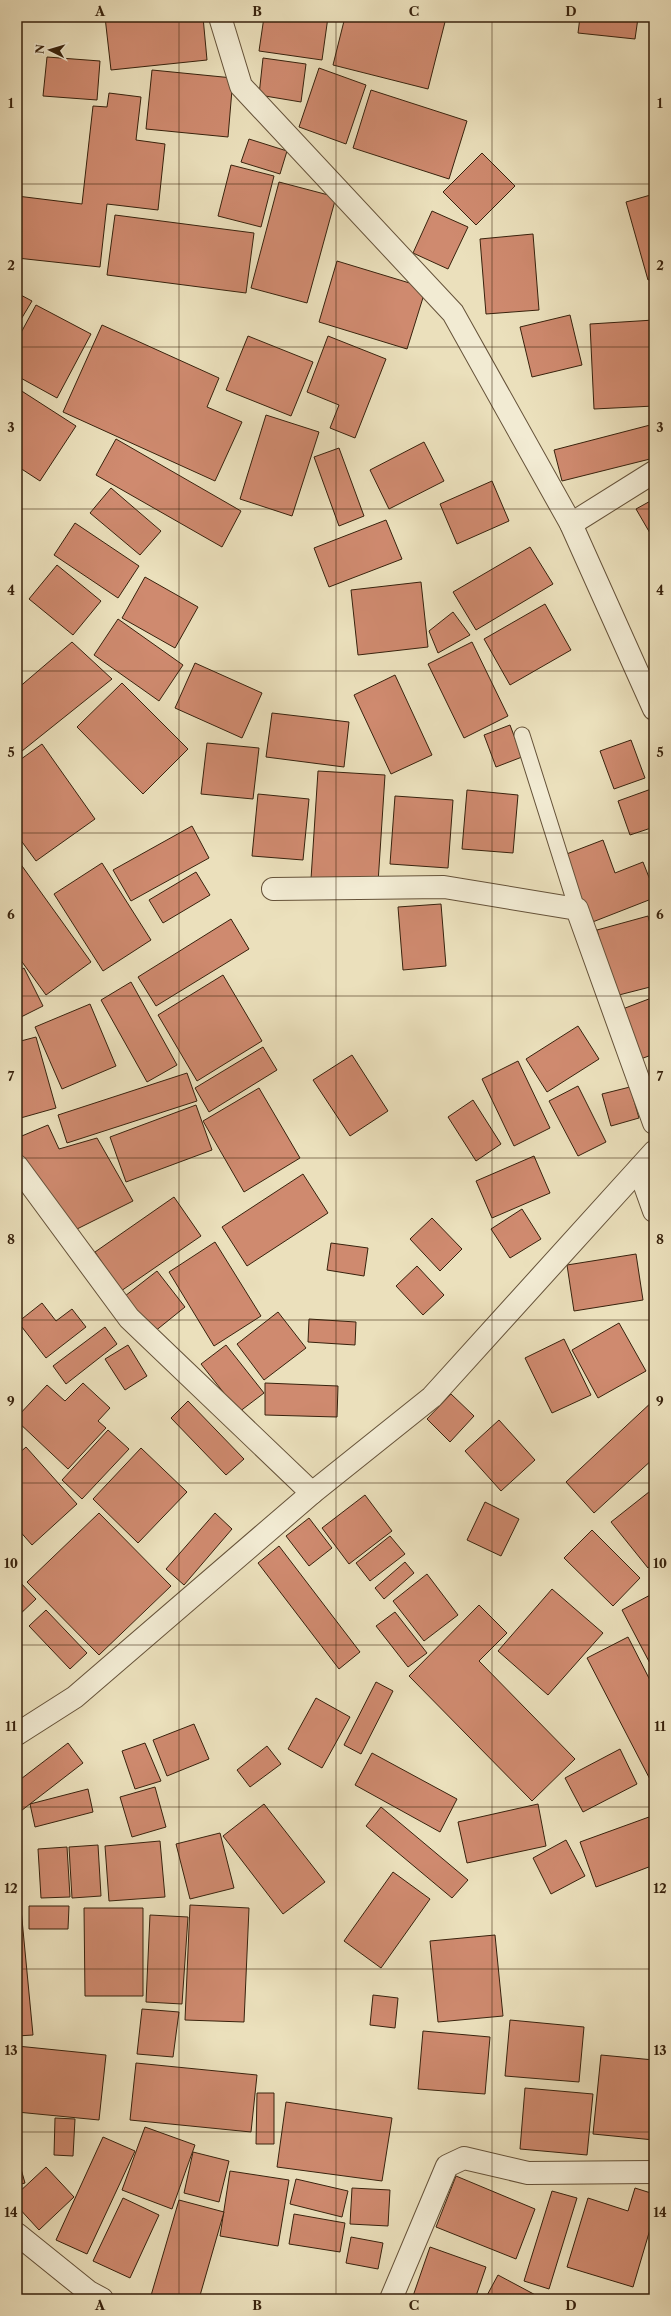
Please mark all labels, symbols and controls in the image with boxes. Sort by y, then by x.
text: A [94,3,106,19]
text: B [252,3,262,19]
text: C [409,3,419,19]
text: D [565,3,577,19]
north arrow [30,30,70,70]
text: N [33,43,47,55]
text: 1 [8,95,14,111]
text: 1 [657,95,663,111]
text: 2 [7,257,15,273]
text: 2 [656,257,664,273]
text: 3 [7,419,15,435]
text: 3 [656,419,664,435]
text: 4 [7,582,15,598]
text: 4 [656,582,664,598]
text: 5 [7,744,15,760]
text: 5 [656,744,664,760]
text: 6 [7,906,15,922]
text: 6 [656,906,664,922]
text: 7 [8,1068,15,1084]
text: 7 [657,1068,664,1084]
text: 8 [7,1231,15,1247]
text: 8 [656,1231,664,1247]
text: 9 [7,1393,15,1409]
text: 9 [656,1393,664,1409]
text: 10 [4,1555,18,1571]
text: 10 [653,1555,667,1571]
text: 11 [5,1718,17,1734]
text: 11 [654,1718,666,1734]
text: 12 [4,1880,18,1896]
text: 12 [653,1880,667,1896]
text: 13 [4,2042,18,2058]
text: 13 [653,2042,667,2058]
text: 14 [4,2204,18,2220]
text: 14 [653,2204,667,2220]
text: A [94,2297,106,2313]
text: B [252,2297,262,2313]
text: C [409,2297,419,2313]
text: D [565,2297,577,2313]

